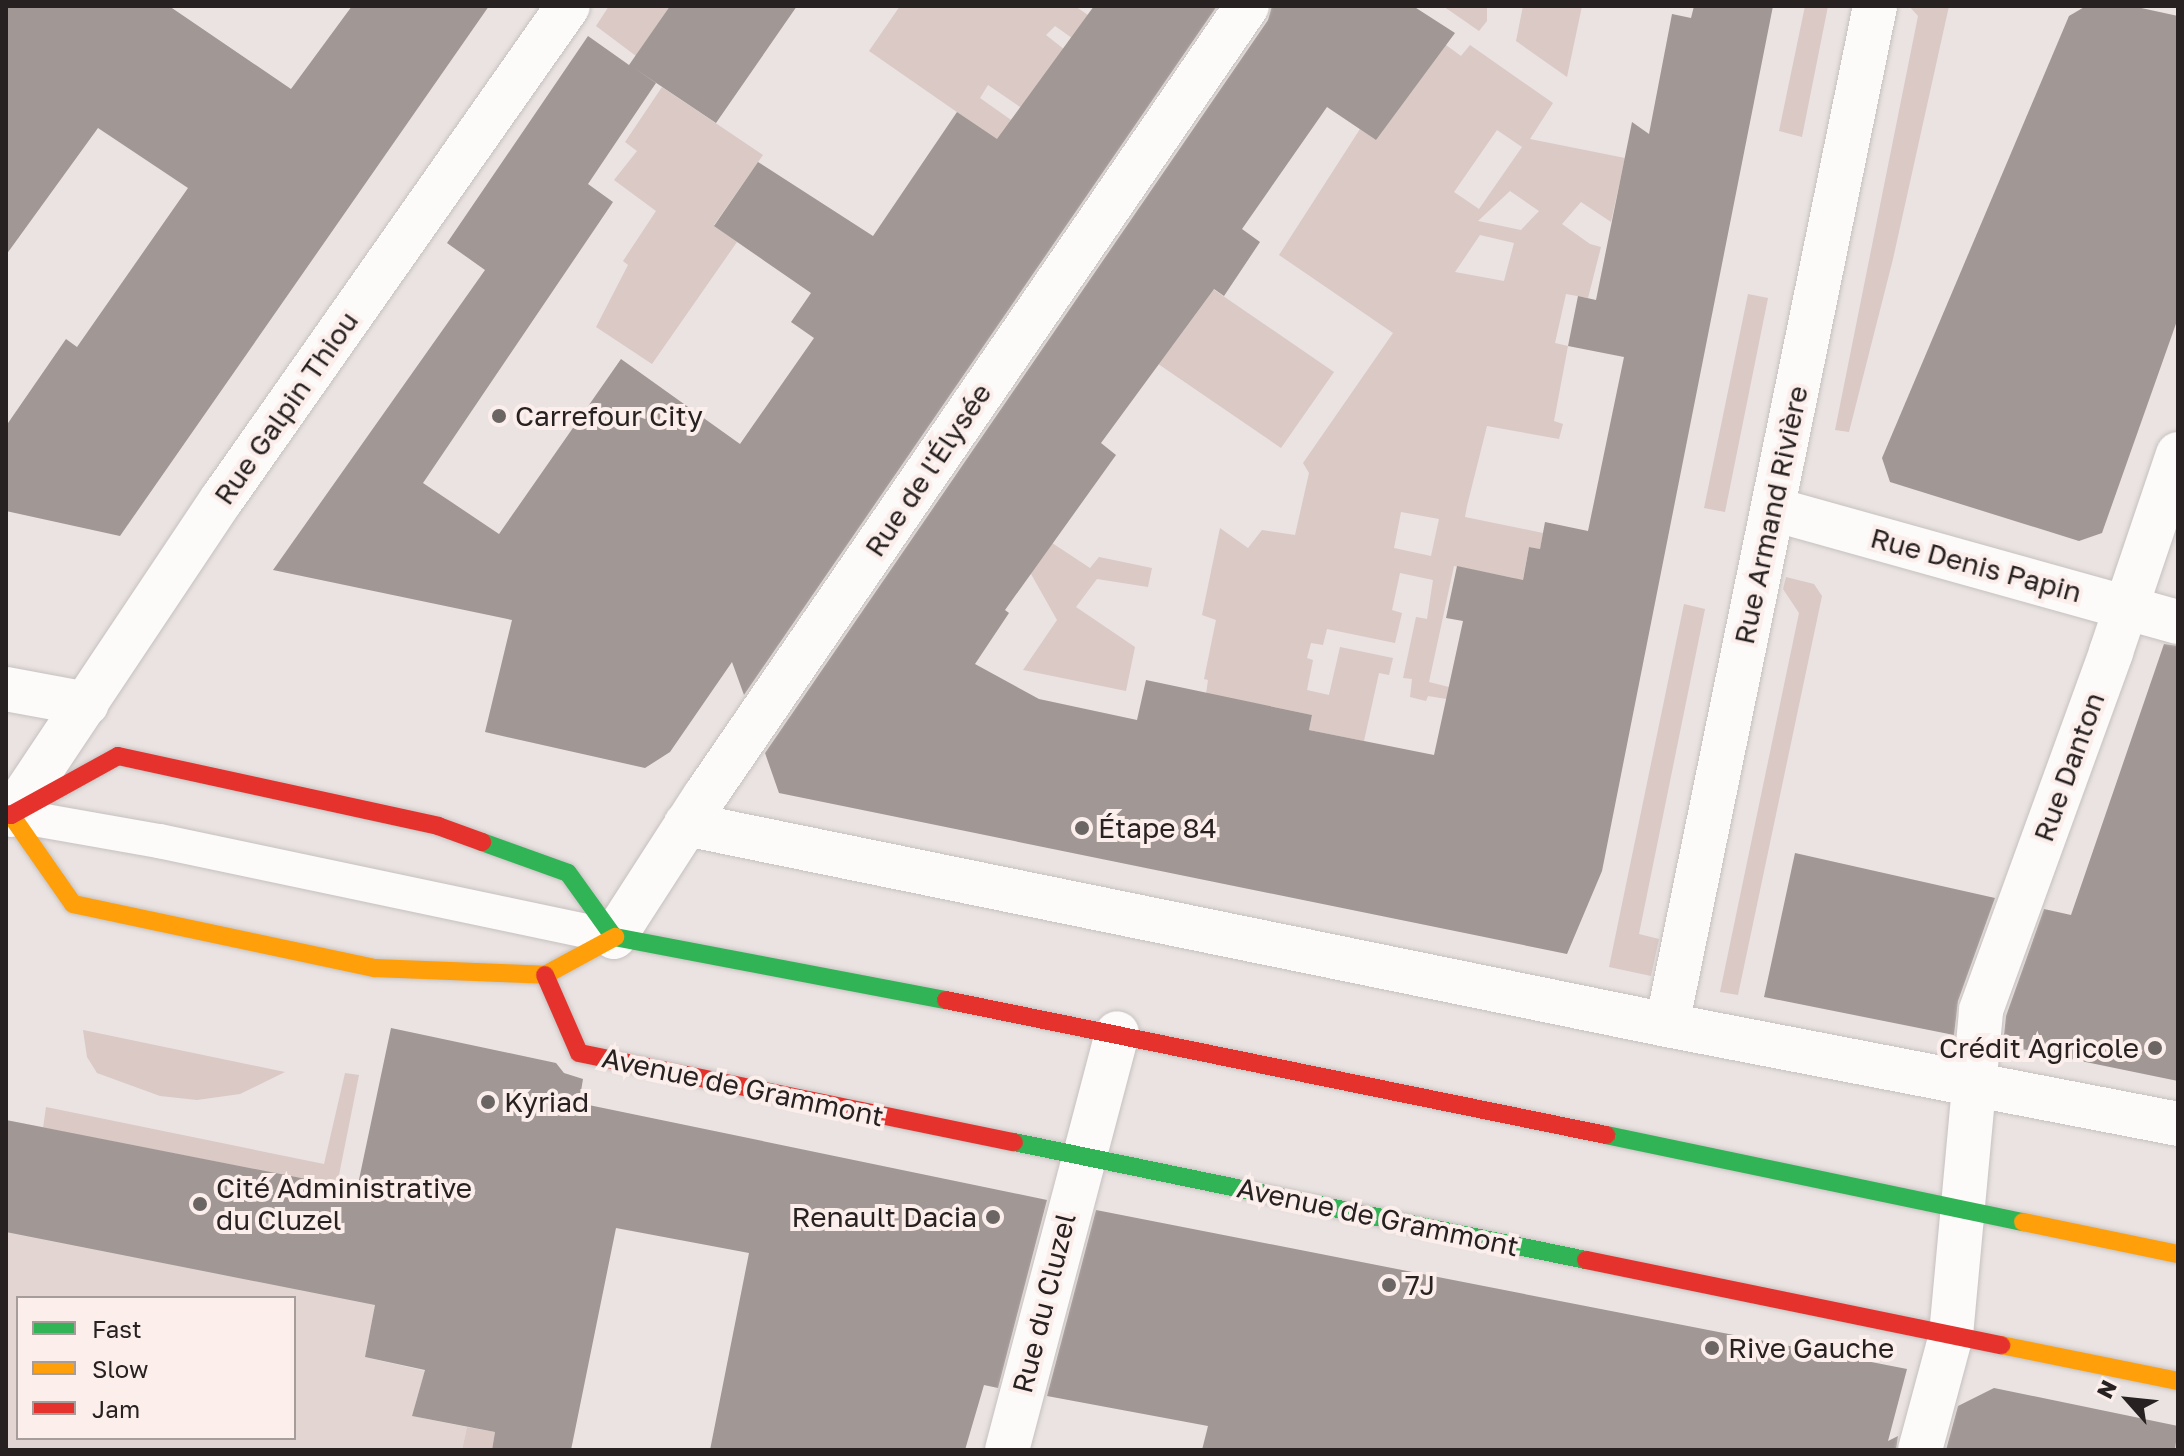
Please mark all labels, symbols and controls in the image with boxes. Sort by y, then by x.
street label: Rue Galpin Thiou [207,305,365,511]
street label: Rue de l'Élysée [858,377,998,563]
street label: Rue Armand Rivière [1727,383,1815,647]
place label: Carrefour City [515,399,703,433]
marker: Carrefour City [490,407,508,425]
street label: Rue Denis Papin [1867,521,2085,609]
street label: Rue Danton [2026,688,2112,846]
place label: Étape 84 [1098,811,1217,845]
marker: Étape 84 [1073,819,1091,837]
place label: Crédit Agricole [1939,1031,2139,1065]
marker: Crédit Agricole [2146,1039,2164,1057]
street label: Avenue de Grammont [599,1041,887,1133]
place label: Kyriad [504,1085,589,1119]
marker: Kyriad [479,1093,497,1111]
place label: Cité Administrative du Cluzel [216,1171,472,1237]
street label: Avenue de Grammont [1234,1171,1522,1263]
marker: Cité Administrative du Cluzel [191,1195,209,1213]
place label: Renault Dacia [791,1200,977,1234]
marker: Renault Dacia [984,1208,1002,1226]
street label: Rue du Cluzel [1005,1210,1083,1396]
place label: 7J [1405,1268,1435,1302]
marker: 7J [1380,1276,1398,1294]
legend [16,1296,296,1440]
text: Fast [92,1314,142,1343]
place label: Rive Gauche [1728,1331,1894,1365]
marker: Rive Gauche [1703,1339,1721,1357]
text: Slow [92,1354,148,1383]
north arrow [2088,1360,2168,1440]
text: N [2090,1375,2122,1402]
text: Jam [92,1394,140,1423]

